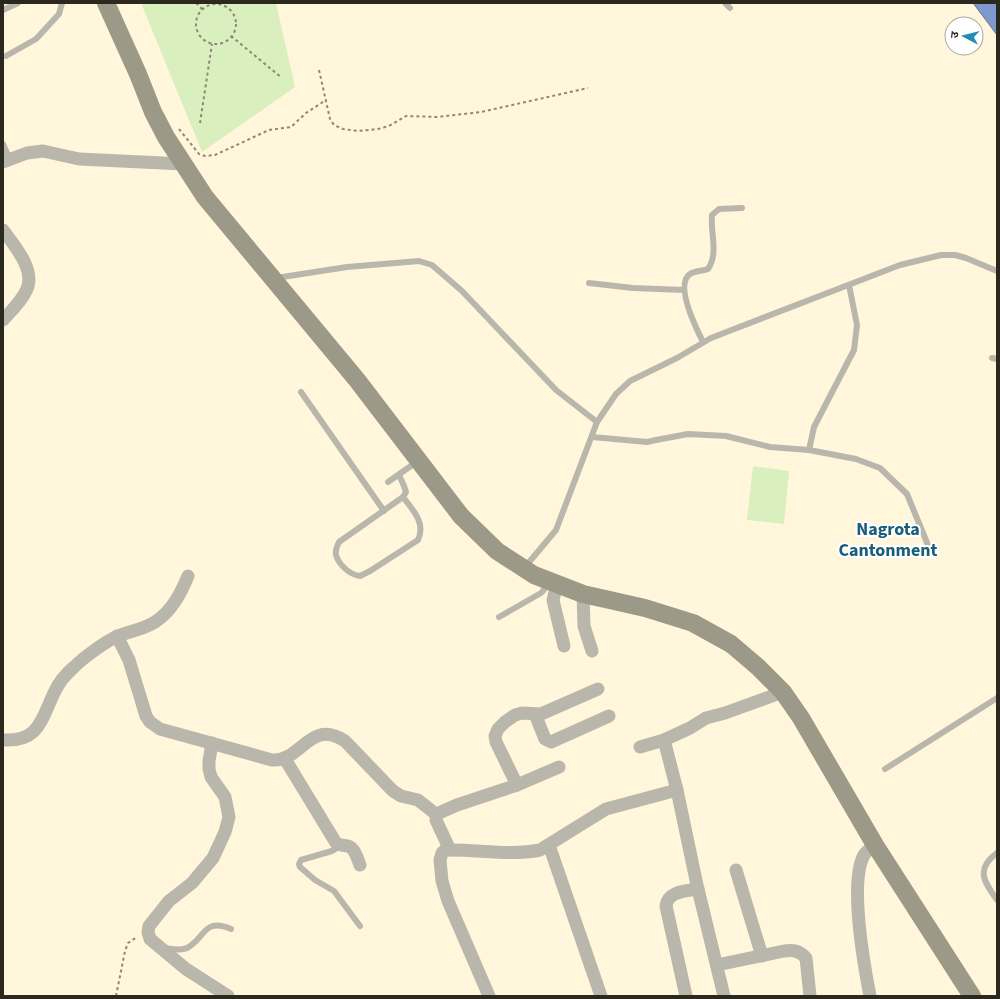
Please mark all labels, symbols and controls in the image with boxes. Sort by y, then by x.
north arrow [944,16,984,56]
text: उ [947,30,962,39]
district label: Nagrota Cantonment [838,517,938,563]

